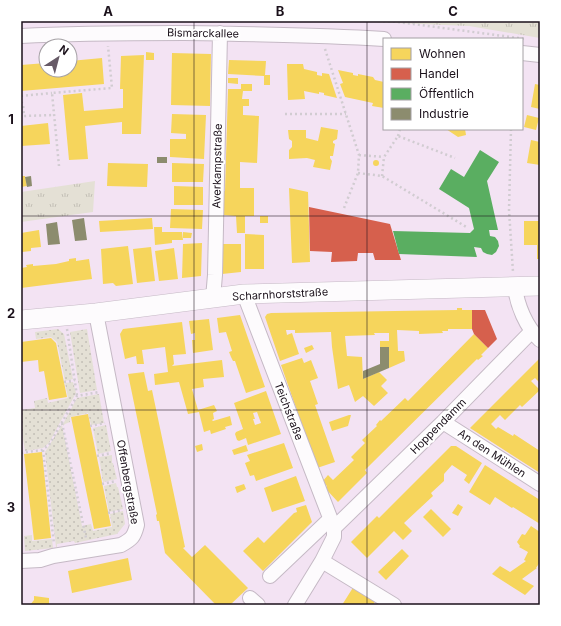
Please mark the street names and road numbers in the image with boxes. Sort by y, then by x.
street label: Bismarckallee [167,25,239,41]
street label: Averkampstraße [209,123,225,209]
street label: Scharnhorststraße [232,284,328,304]
street label: Teichstraße [272,380,306,442]
street label: Hoppendamm [407,395,469,457]
street label: An den Mühlen [455,426,529,480]
street label: Offenbergstraße [114,439,142,525]

